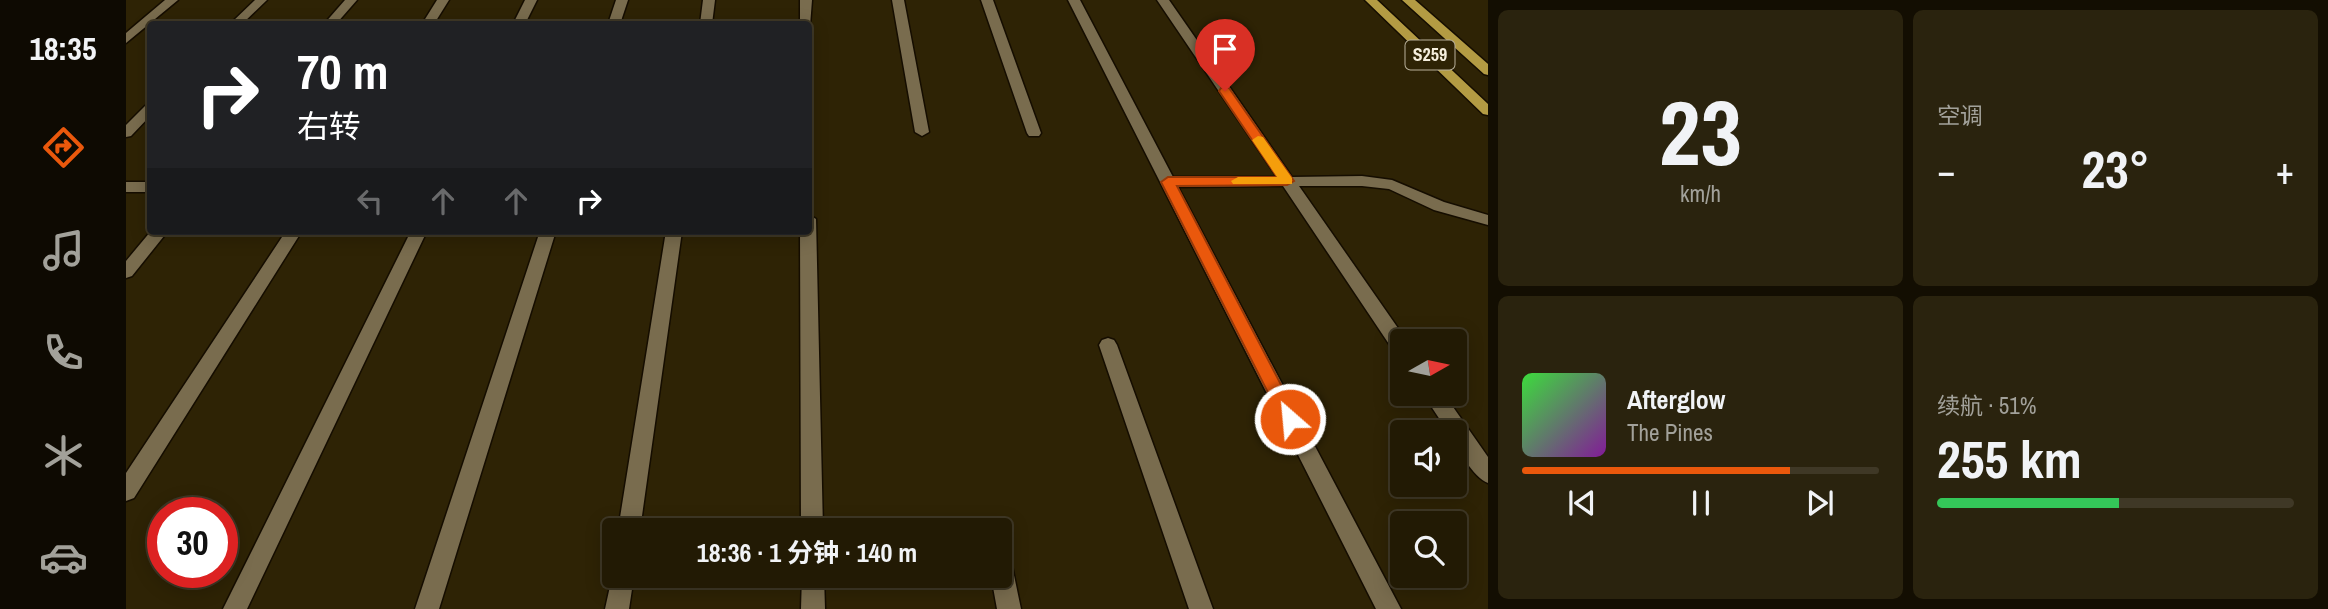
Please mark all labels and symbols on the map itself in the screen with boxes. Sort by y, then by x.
pin [1195,19,1255,91]
road number: S259 [1406,40,1454,70]
north arrow [1390,329,1466,406]
position arrow [1253,382,1327,456]
speed limit sign: 30 [147,497,238,588]

